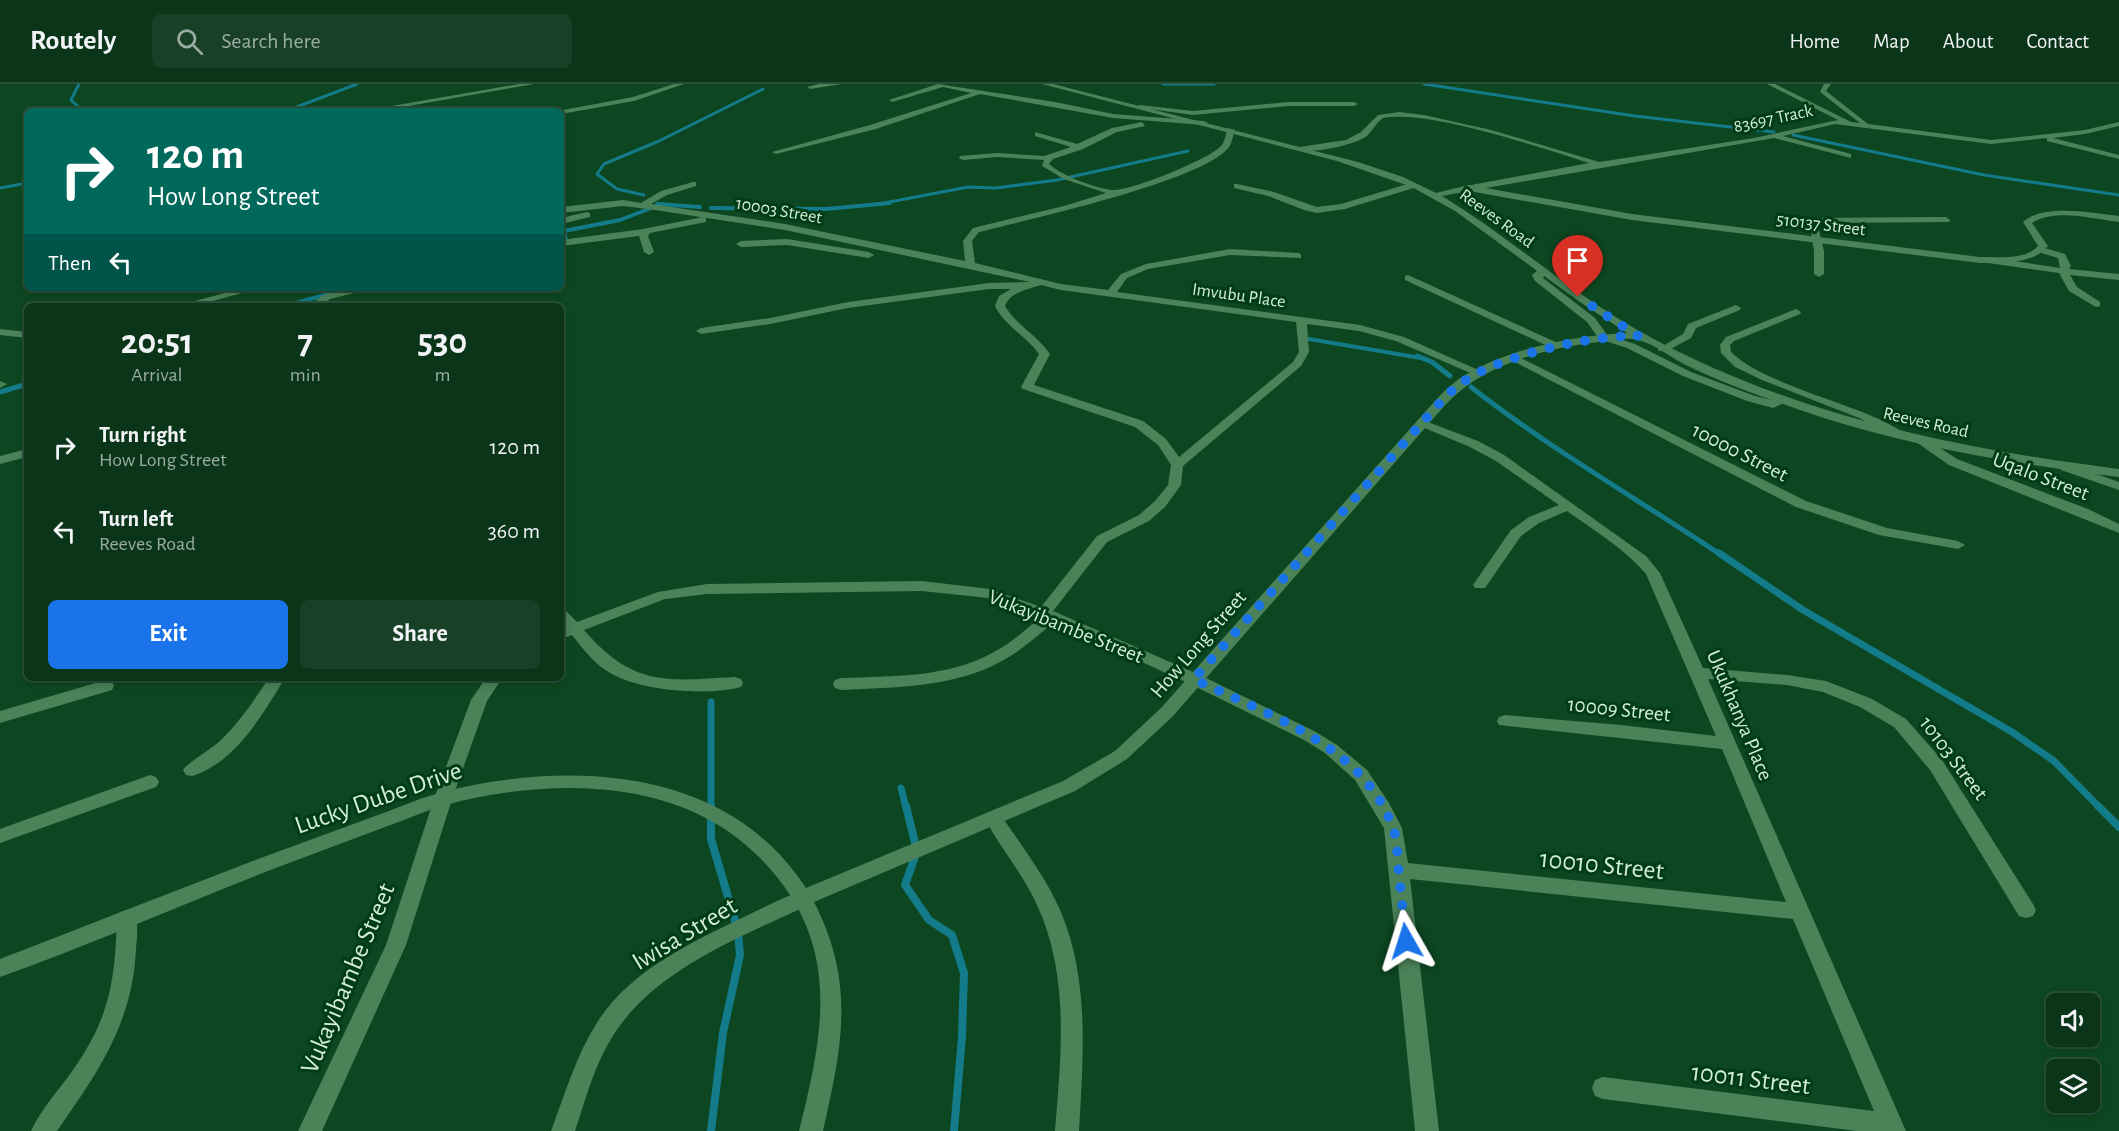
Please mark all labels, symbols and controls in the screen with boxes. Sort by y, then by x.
search box [152,14,572,68]
icon: search [173,25,206,58]
text: Routely [30,27,116,55]
text: Search here [221,30,321,52]
text: Home [1789,31,1840,52]
text: Map [1873,31,1910,52]
text: About [1943,31,1993,52]
text: Contact [2026,31,2089,52]
street label: 83697 Track [1732,102,1815,136]
icon: right [48,132,126,210]
text: 120 m [147,134,244,176]
text: How Long Street [147,183,319,210]
street label: Reeves Road [1456,186,1537,252]
street label: 10003 Street [734,195,824,227]
street label: 510137 Street [1775,211,1867,239]
pin [1552,235,1603,297]
icon: arrive [1561,244,1594,277]
icon: left [104,246,137,279]
text: Then [48,252,92,274]
street label: Imvubu Place [1191,281,1287,311]
text: 20:51 [121,324,193,360]
text: 7 [298,324,313,360]
text: 530 [418,324,467,360]
text: Arrival [131,365,183,385]
text: min [290,365,321,385]
text: m [434,365,450,385]
street label: Reeves Road [1881,404,1970,442]
street label: 10000 Street [1688,419,1791,486]
text: Turn right [99,424,186,446]
icon: right [48,431,81,464]
text: 120 m [490,436,540,458]
street label: Uqalo Street [1990,449,2092,505]
text: How Long Street [99,450,227,470]
text: Turn left [99,508,173,530]
icon: left [48,515,81,548]
text: 360 m [488,520,540,542]
text: Reeves Road [99,534,196,554]
street label: Vukayibambe Street [986,586,1146,667]
street label: How Long Street [1146,587,1250,702]
button: Exit [48,600,288,669]
button: Share [300,600,540,669]
street label: Ukukhanya Place [1703,647,1776,783]
street label: 10009 Street [1567,694,1672,725]
street label: 10103 Street [1916,713,1992,804]
street label: Lucky Dube Drive [291,757,465,839]
street label: 10010 Street [1539,846,1665,884]
street label: Vukayibambe Street [296,880,400,1077]
street label: Iwisa Street [628,893,741,975]
position arrow [1374,909,1438,973]
map controls [2046,993,2100,1113]
button: sound [2046,993,2100,1047]
street label: 10011 Street [1690,1059,1812,1099]
button: layers [2046,1059,2100,1113]

